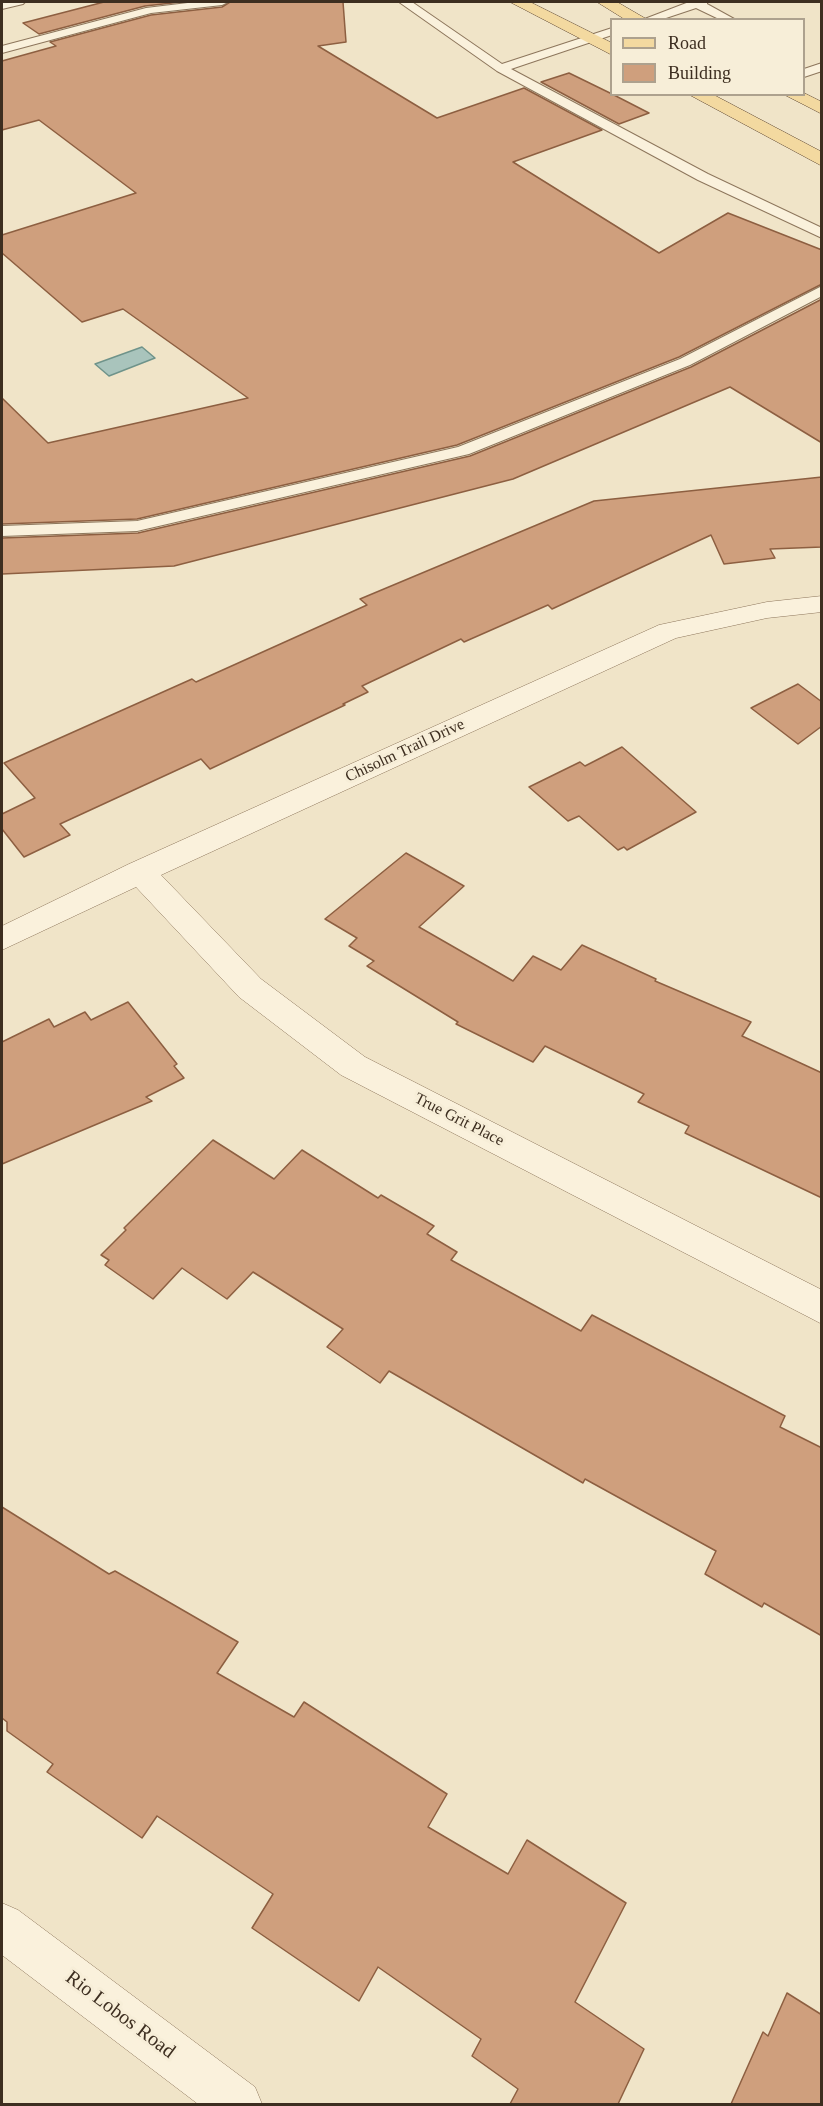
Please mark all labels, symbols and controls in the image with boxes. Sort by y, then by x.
legend [610,18,805,96]
text: Road [668,33,706,53]
text: Building [668,63,731,83]
street label: Chisolm Trail Drive [342,715,468,787]
street label: True Grit Place [411,1089,507,1151]
street label: Rio Lobos Road [60,1966,180,2064]

